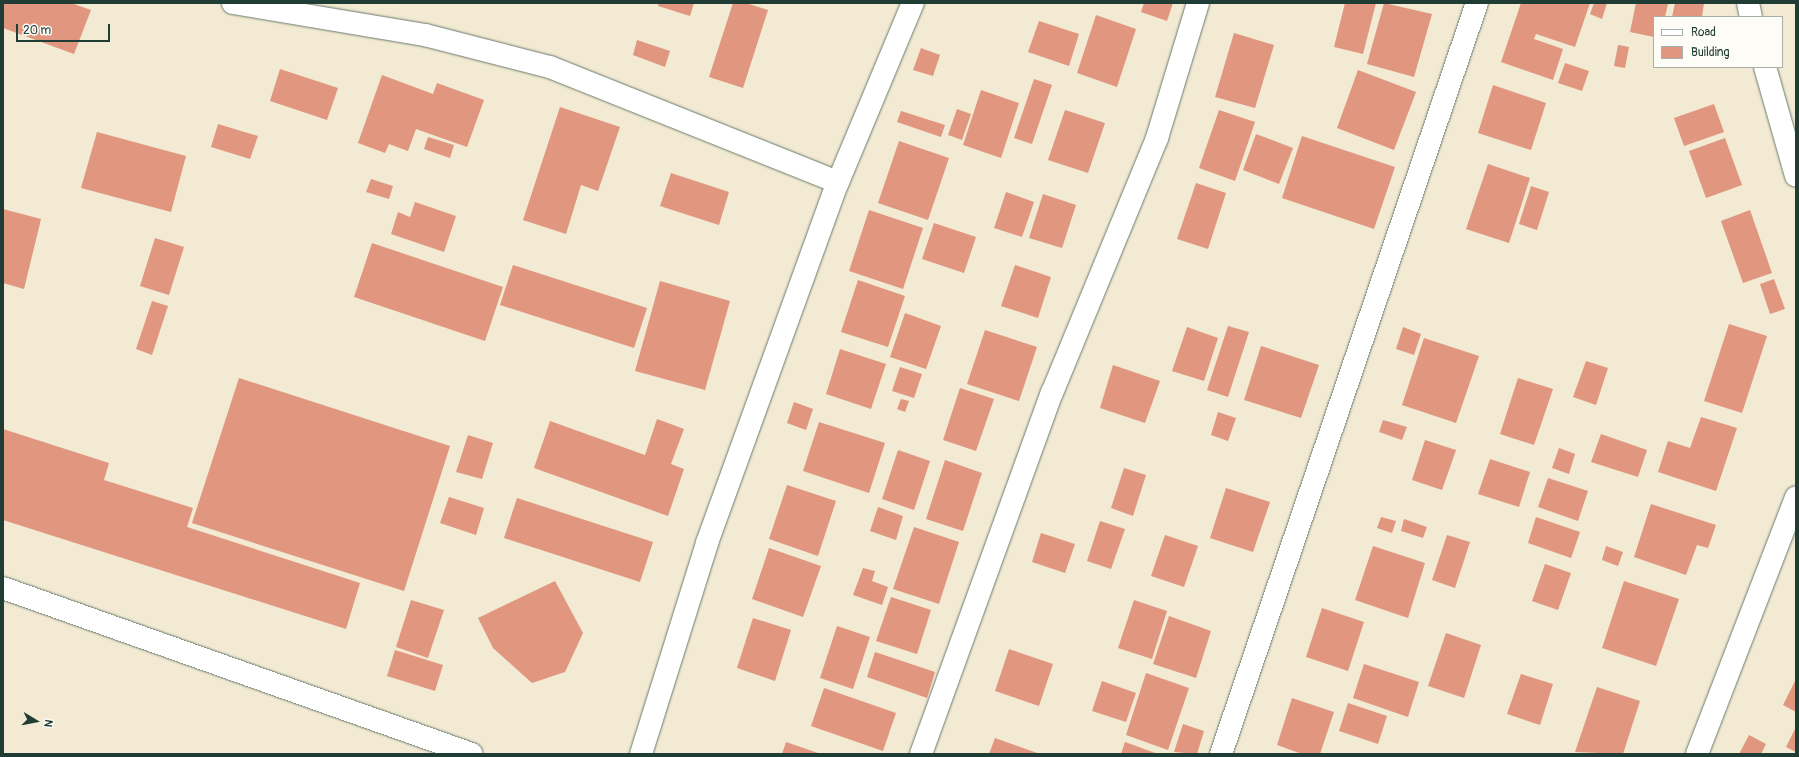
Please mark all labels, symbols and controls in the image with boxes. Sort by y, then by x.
scale bar [18,16,112,42]
legend [1653,16,1783,68]
text: 20 m [23,23,51,38]
text: Road [1691,25,1716,40]
text: Building [1691,45,1730,60]
north arrow [16,701,56,741]
text: N [41,718,55,728]

